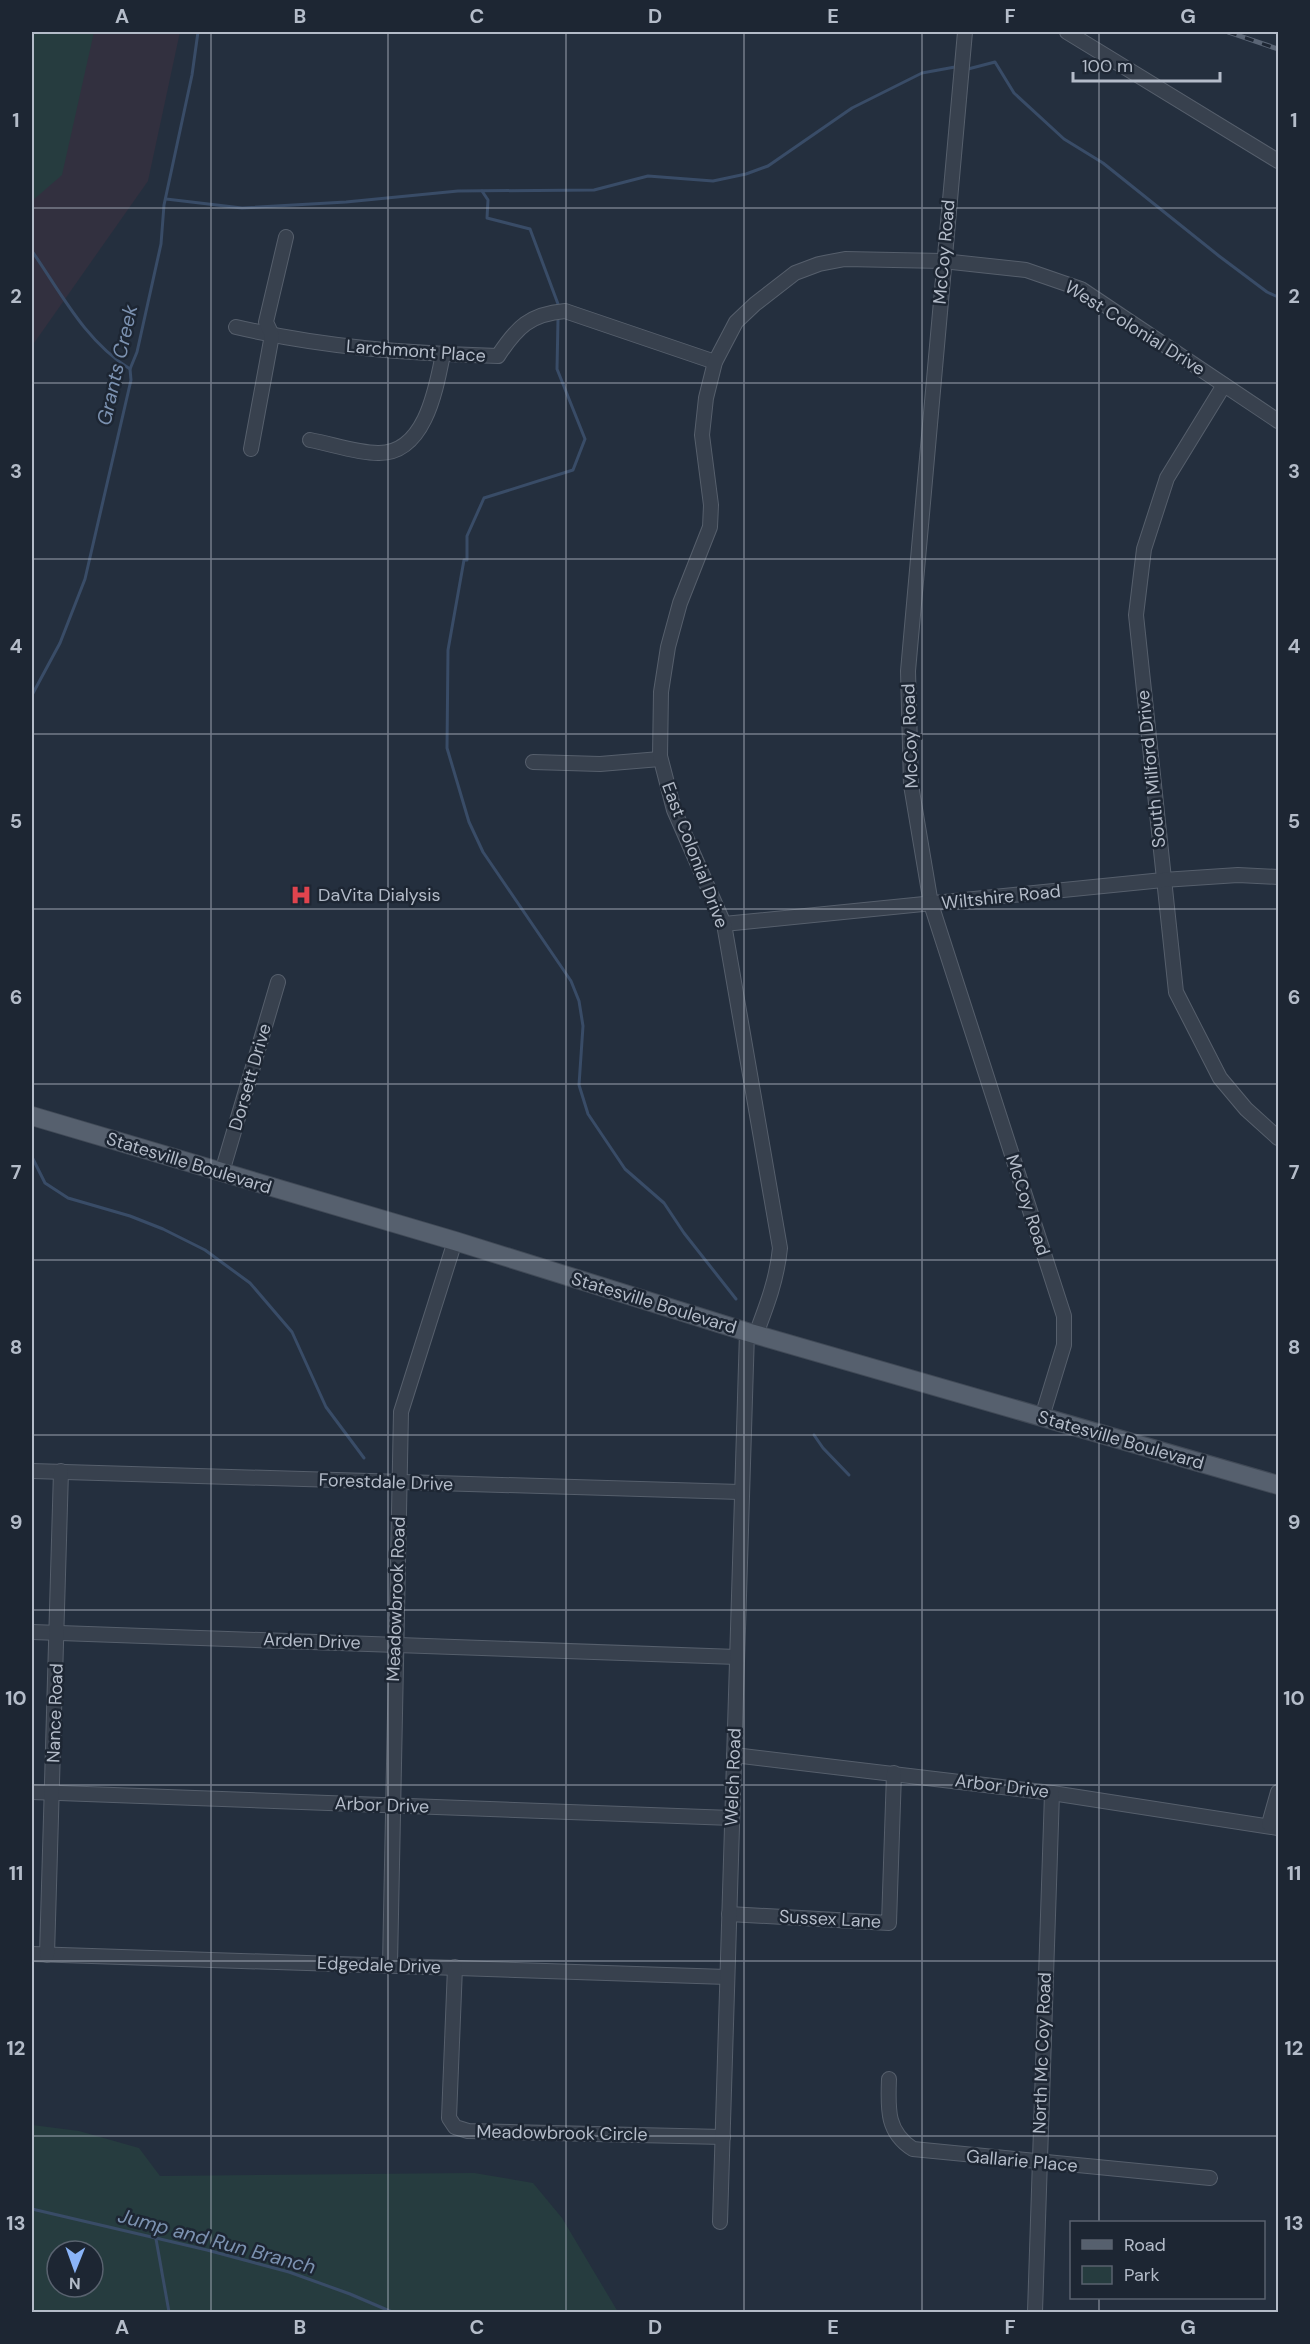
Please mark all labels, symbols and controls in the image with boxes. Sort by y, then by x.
text: A [115,3,129,29]
text: B [294,3,306,29]
text: C [470,3,484,29]
text: D [648,3,662,29]
text: E [827,3,839,29]
text: F [1004,3,1016,29]
text: G [1180,3,1196,29]
scale bar [1073,45,1220,83]
text: 100 m [1082,54,1133,78]
text: 1 [12,107,20,133]
text: 1 [1290,107,1298,133]
street label: McCoy Road [927,199,961,305]
street label: West Colonial Drive [1060,275,1210,381]
text: 2 [10,283,22,309]
text: 2 [1288,283,1300,309]
water label: Grants Creek [90,301,144,428]
street label: Larchmont Place [345,334,487,368]
text: 3 [10,458,22,484]
text: 3 [1288,458,1300,484]
text: 4 [10,633,23,659]
text: 4 [1288,633,1301,659]
street label: McCoy Road [896,683,924,789]
street label: South Milford Drive [1131,689,1171,849]
street label: East Colonial Drive [656,779,734,931]
text: 5 [10,808,22,834]
text: 5 [1288,808,1300,834]
street label: Wiltshire Road [940,879,1062,915]
hospital icon: DaVita Dialysis [289,883,313,907]
place label: DaVita Dialysis [318,883,441,907]
text: 6 [10,984,22,1010]
text: 6 [1288,984,1300,1010]
street label: Dorsett Drive [223,1021,277,1133]
street label: Statesville Boulevard [103,1126,275,1200]
street label: McCoy Road [1000,1151,1056,1259]
text: 7 [11,1159,22,1185]
text: 7 [1289,1159,1300,1185]
street label: Statesville Boulevard [568,1266,740,1340]
text: 8 [10,1334,22,1360]
text: 8 [1288,1334,1300,1360]
street label: Statesville Boulevard [1035,1405,1207,1475]
street label: Forestdale Drive [318,1468,454,1496]
text: 9 [10,1509,22,1535]
text: 9 [1288,1509,1300,1535]
street label: Meadowbrook Road [381,1516,411,1682]
street label: Arden Drive [263,1627,361,1655]
street label: Nance Road [41,1663,69,1763]
text: 10 [5,1685,27,1711]
text: 10 [1283,1685,1305,1711]
street label: Welch Road [719,1728,747,1826]
street label: Arbor Drive [954,1768,1050,1804]
street label: Arbor Drive [334,1791,430,1819]
text: 11 [9,1860,23,1886]
text: 11 [1287,1860,1301,1886]
street label: Sussex Lane [778,1904,882,1934]
street label: Edgedale Drive [317,1951,441,1979]
street label: North Mc Coy Road [1027,1972,1057,2134]
text: 12 [7,2035,25,2061]
text: 12 [1285,2035,1303,2061]
street label: Meadowbrook Circle [476,2120,648,2146]
street label: Gallarie Place [965,2144,1079,2178]
water label: Jump and Run Branch [116,2202,318,2280]
text: 13 [6,2210,26,2236]
text: 13 [1284,2210,1304,2236]
legend [1070,2221,1265,2299]
text: Road [1124,2233,1166,2257]
north arrow [45,2239,105,2299]
text: Park [1124,2263,1160,2287]
text: N [69,2273,81,2294]
text: A [115,2314,129,2340]
text: B [294,2314,306,2340]
text: C [470,2314,484,2340]
text: D [648,2314,662,2340]
text: E [827,2314,839,2340]
text: F [1004,2314,1016,2340]
text: G [1180,2314,1196,2340]

